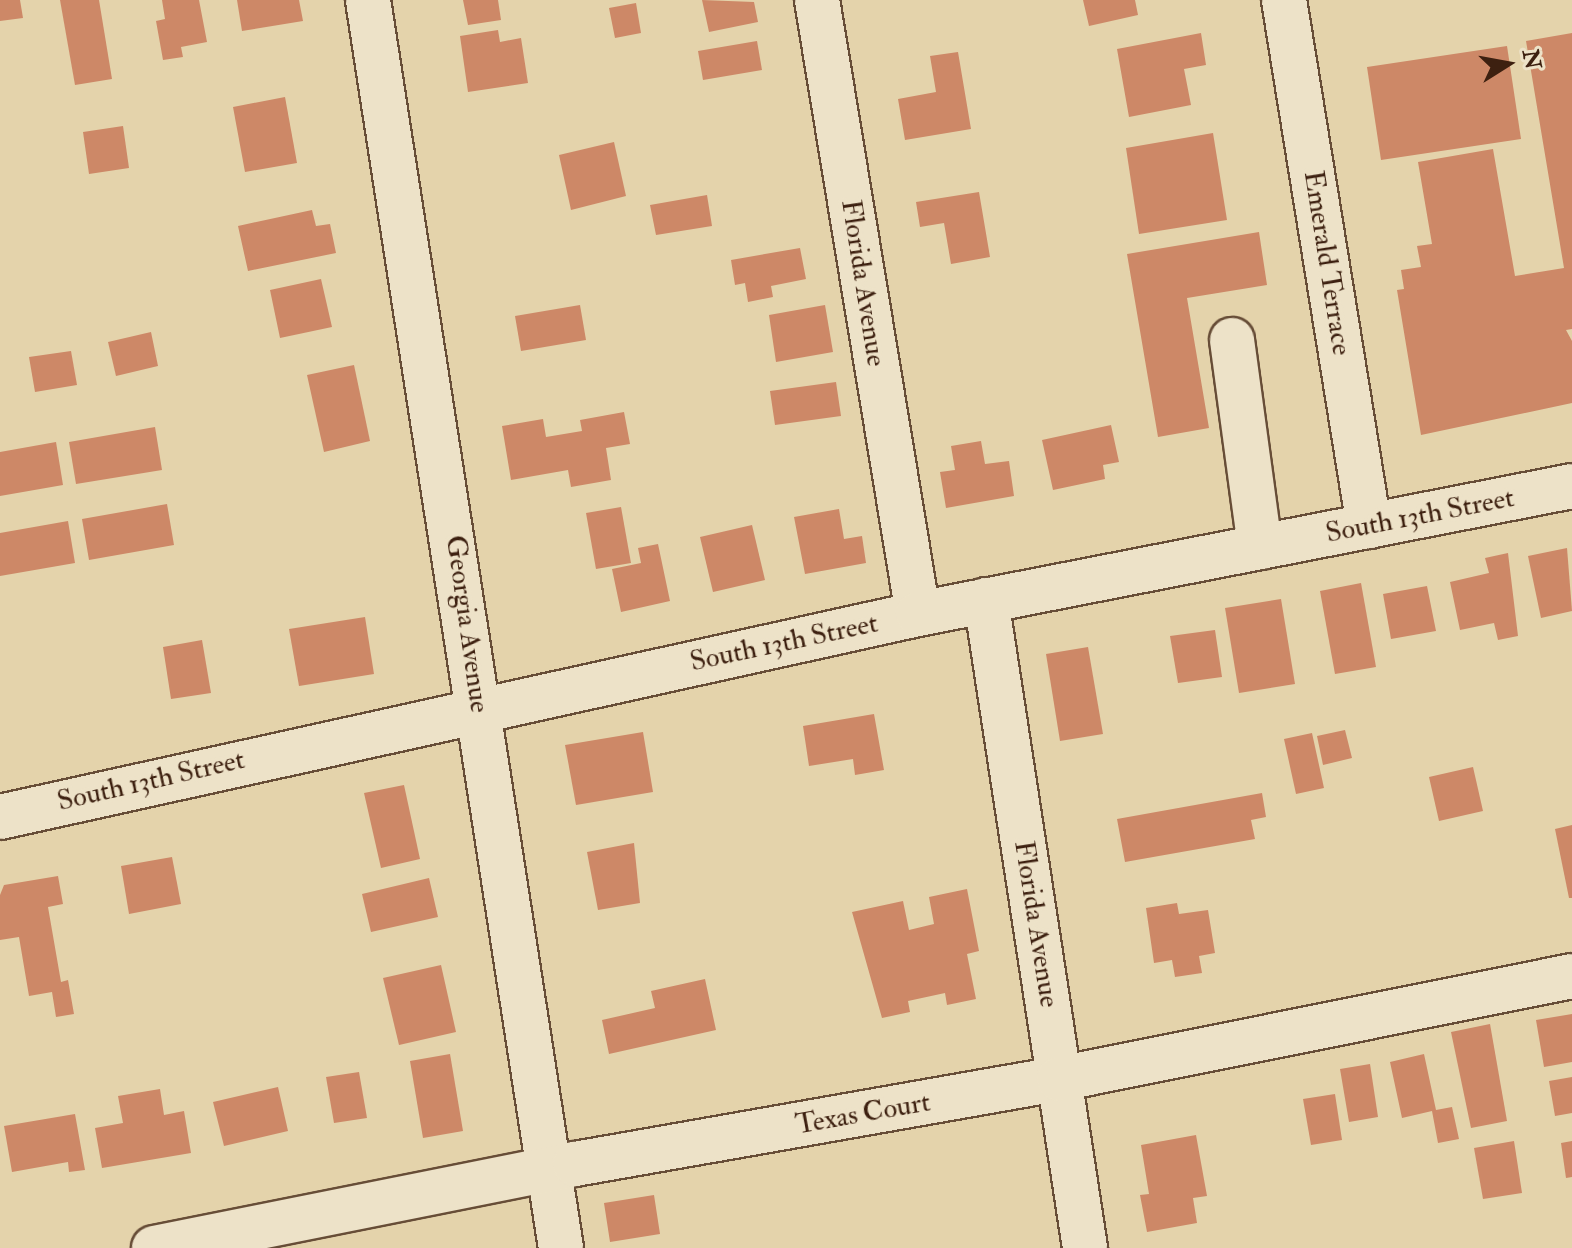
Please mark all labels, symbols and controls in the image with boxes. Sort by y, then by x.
north arrow [1468,24,1548,104]
text: N [1516,47,1547,72]
street label: Emerald Terrace [1296,168,1358,358]
street label: Florida Avenue [833,197,893,369]
street label: South 13th Street [1323,481,1517,551]
street label: Georgia Avenue [438,533,496,715]
street label: South 13th Street [687,607,881,679]
street label: South 13th Street [54,743,248,819]
street label: Florida Avenue [1006,838,1066,1010]
street label: Texas Court [793,1086,933,1142]

